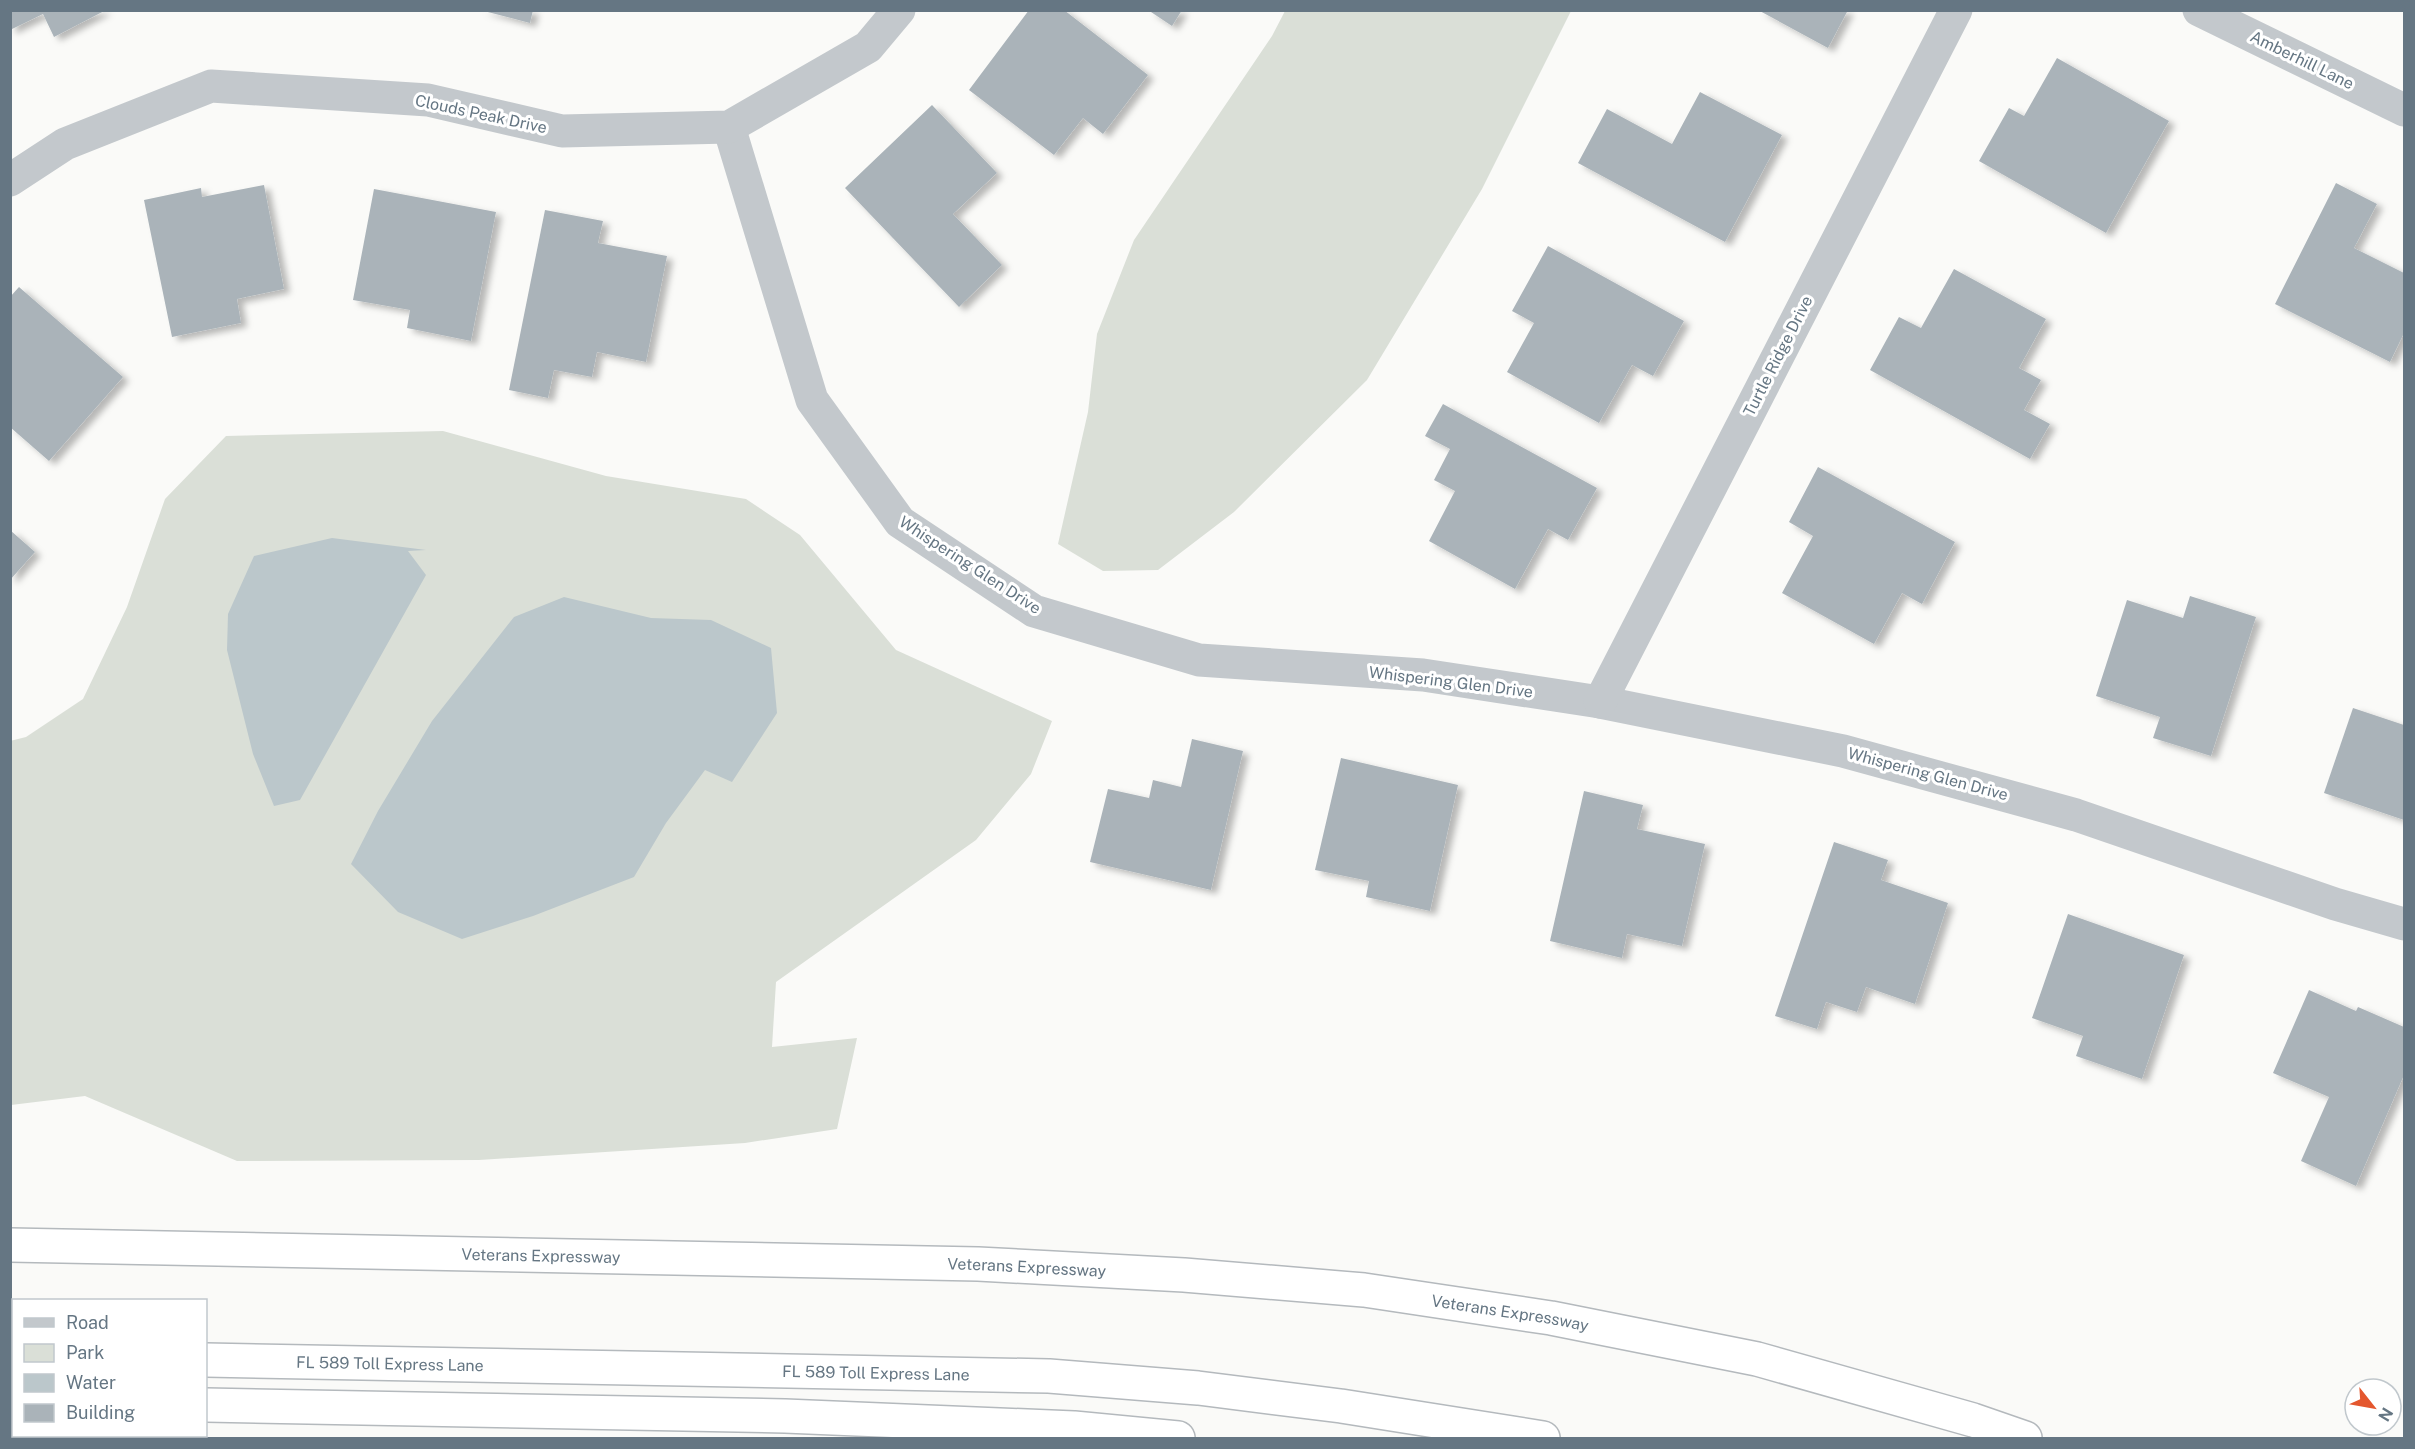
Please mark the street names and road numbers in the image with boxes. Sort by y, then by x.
street label: Amberhill Lane [2247,27,2357,93]
street label: Clouds Peak Drive [413,91,549,137]
street label: Turtle Ridge Drive [1739,293,1817,419]
street label: Whispering Glen Drive [896,512,1044,618]
street label: Whispering Glen Drive [1368,663,1534,701]
street label: Whispering Glen Drive [1846,743,2010,805]
street label: Veterans Expressway [461,1244,621,1266]
street label: Veterans Expressway [947,1254,1107,1280]
street label: Veterans Expressway [1430,1291,1591,1335]
street label: FL 589 Toll Express Lane [296,1352,484,1375]
street label: FL 589 Toll Express Lane [782,1361,970,1384]

